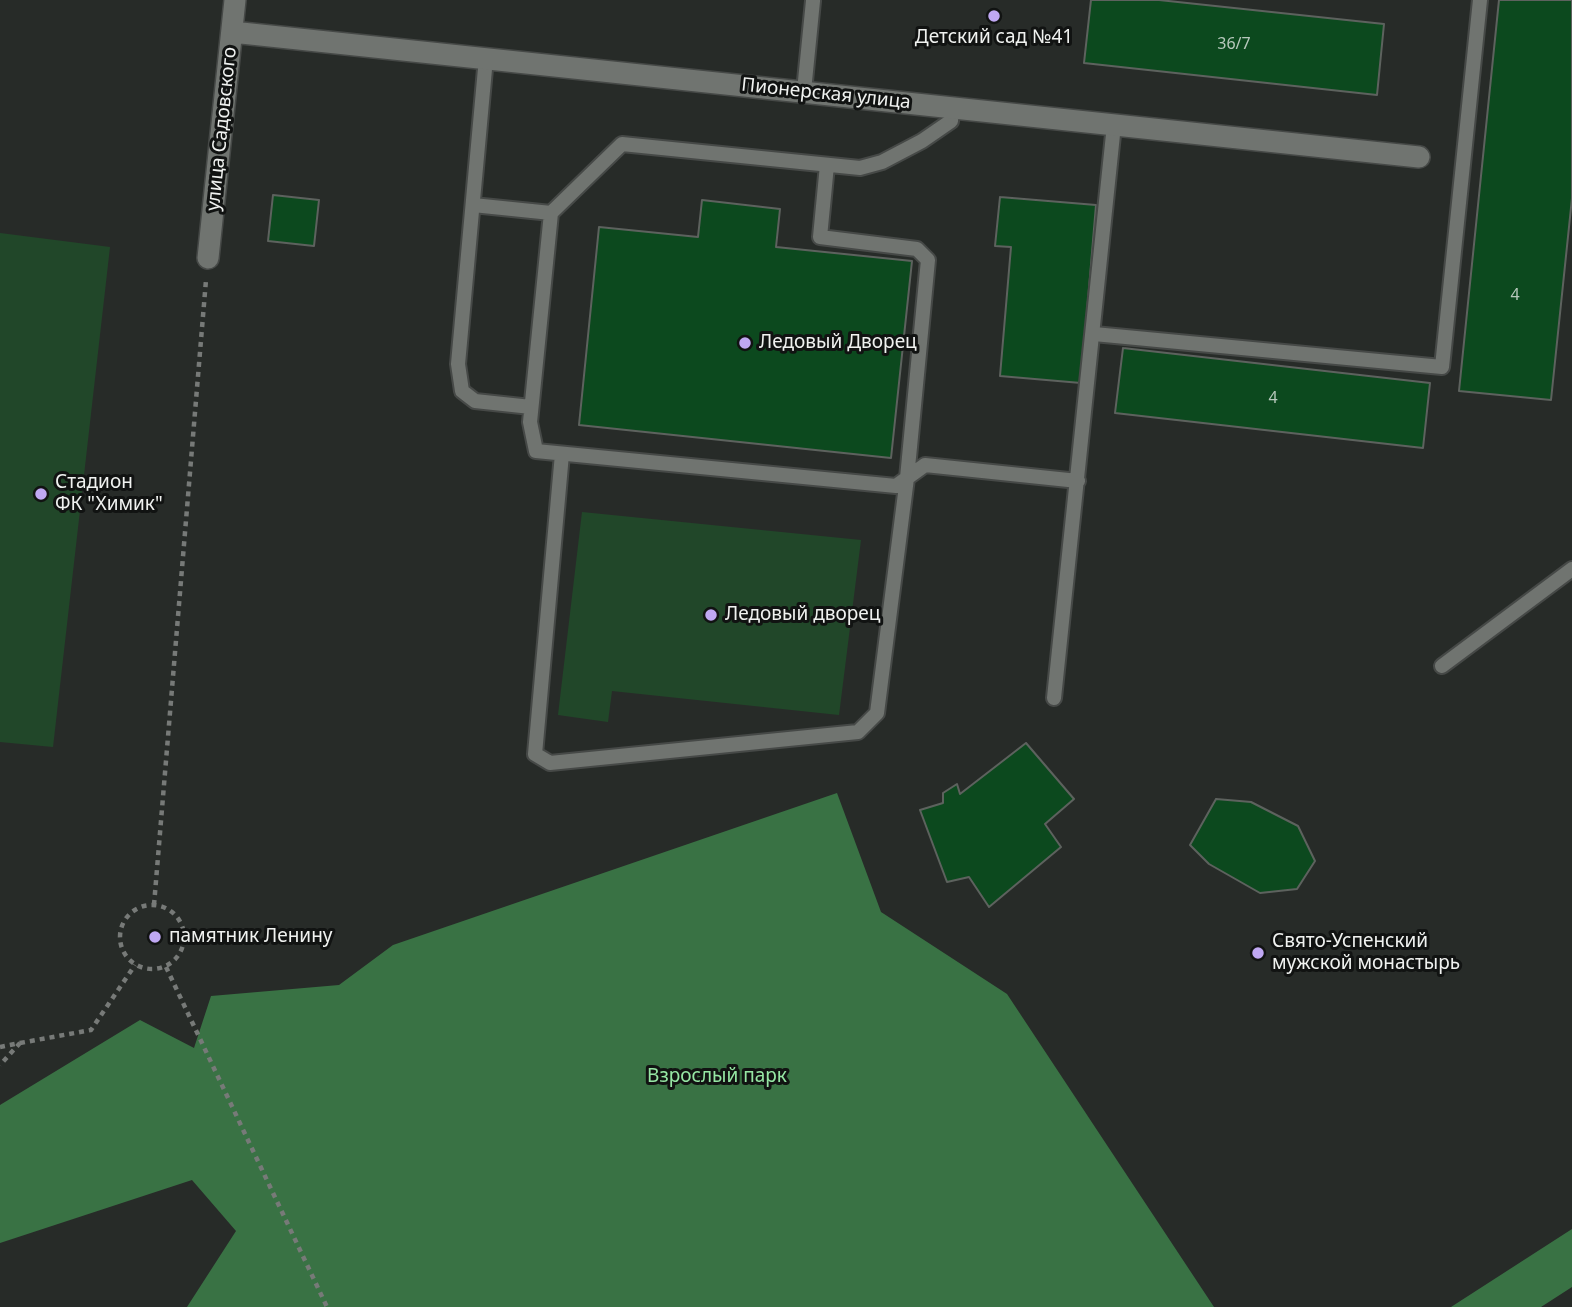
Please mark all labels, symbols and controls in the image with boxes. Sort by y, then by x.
marker: Детский сад №41 [986,8,1002,24]
place label: Детский сад №41 [915,27,1073,49]
house number: 36/7 [1217,34,1251,54]
street label: улица Садовского [202,46,242,212]
street label: Пионерская улица [740,74,912,114]
house number: 4 [1510,285,1520,305]
place label: Ледовый Дворец [759,332,917,354]
marker: Ледовый Дворец [737,335,753,351]
house number: 4 [1268,388,1278,408]
place label: Стадион ФК "Химик" [55,472,163,516]
marker: Стадион ФК "Химик" [33,486,49,502]
place label: Ледовый дворец [725,604,880,626]
marker: Ледовый дворец [703,607,719,623]
place label: памятник Ленину [169,926,332,948]
marker: памятник Ленину [147,929,163,945]
place label: Свято-Успенский мужской монастырь [1272,931,1460,975]
marker: Свято-Успенский мужской монастырь [1250,945,1266,961]
park label: Взрослый парк [647,1066,787,1088]

